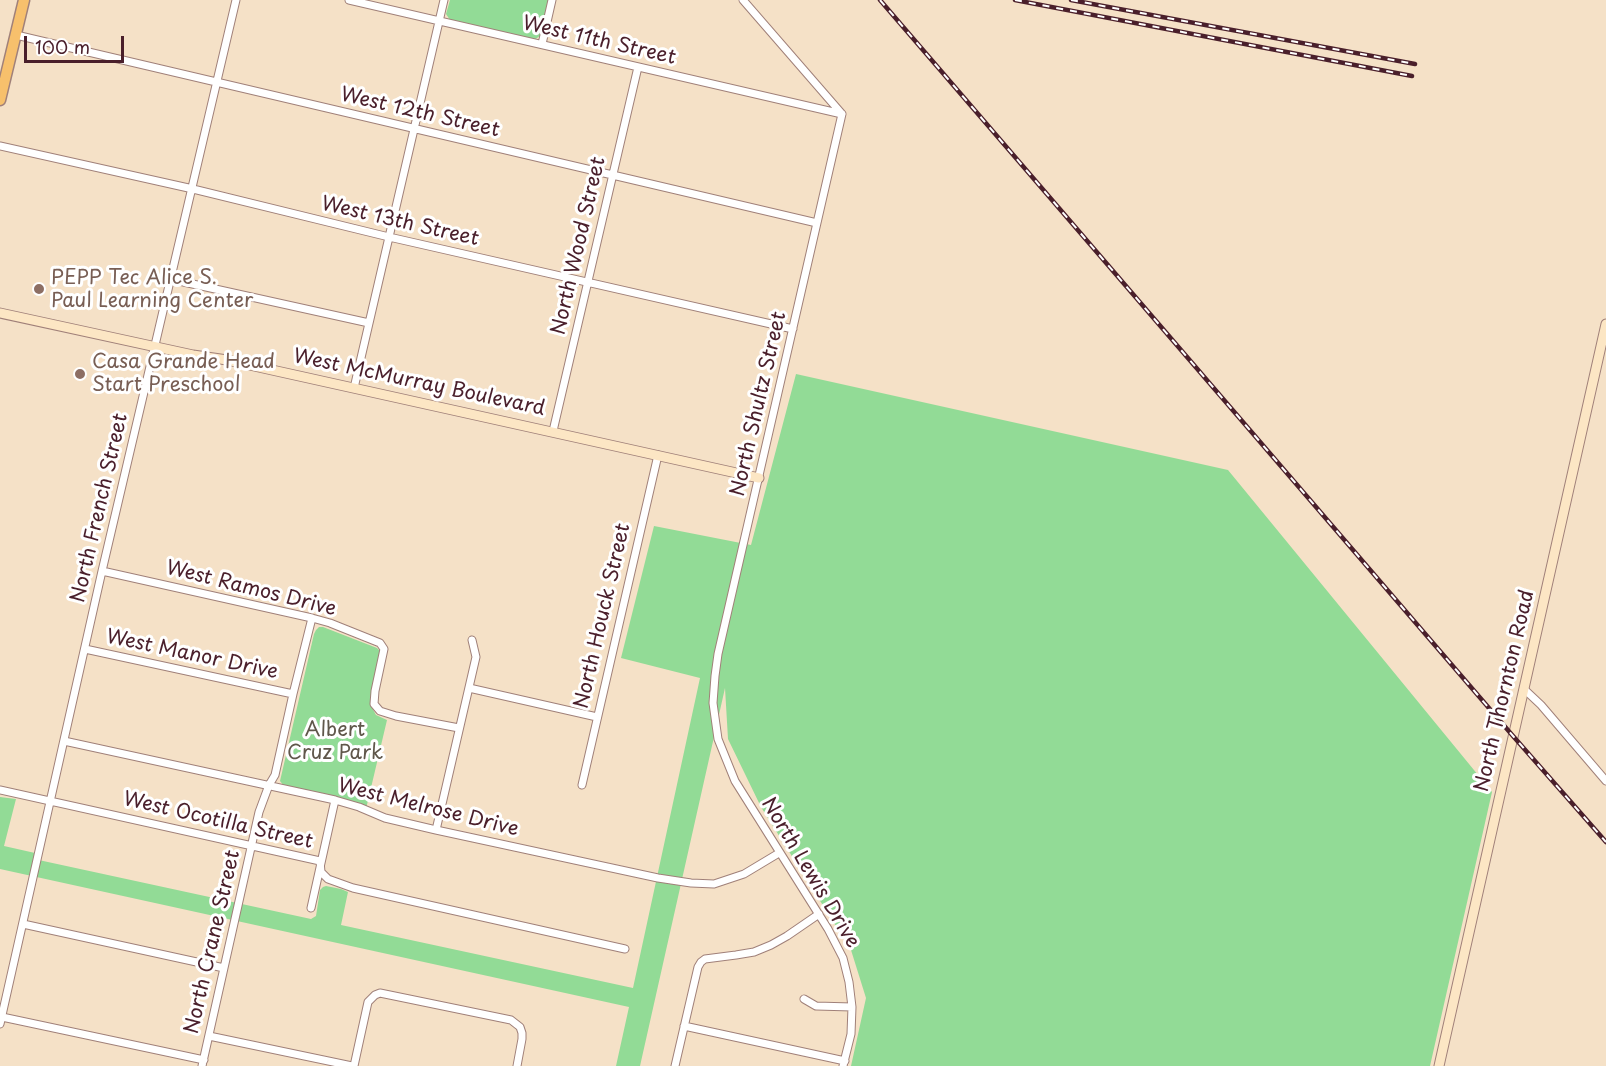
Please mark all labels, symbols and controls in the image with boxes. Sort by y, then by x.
street label: West 11th Street [520,12,678,70]
scale bar [27,24,128,62]
text: 100 m [35,33,90,60]
street label: West 12th Street [338,83,502,143]
street label: North Wood Street [547,155,611,337]
street label: West 13th Street [319,192,481,252]
place label: PEPP Tec Alice S. Paul Learning Center [51,266,253,313]
marker: PEPP Tec Alice S. Paul Learning Center [32,282,46,296]
street label: North Shultz Street [726,309,792,499]
street label: West McMurray Boulevard [291,345,547,421]
place label: Casa Grande Head Start Preschool [92,350,275,397]
marker: Casa Grande Head Start Preschool [73,367,87,381]
street label: North French Street [67,411,133,605]
street label: North Houck Street [570,521,636,711]
street label: West Ramos Drive [163,556,339,622]
street label: North Thornton Road [1470,588,1540,794]
street label: West Manor Drive [104,625,280,685]
park label: Albert Cruz Park [287,718,383,765]
street label: West Melrose Drive [335,774,521,842]
street label: West Ocotilla Street [121,787,315,855]
street label: North Lewis Drive [756,794,864,952]
street label: North Crane Street [180,848,246,1036]

